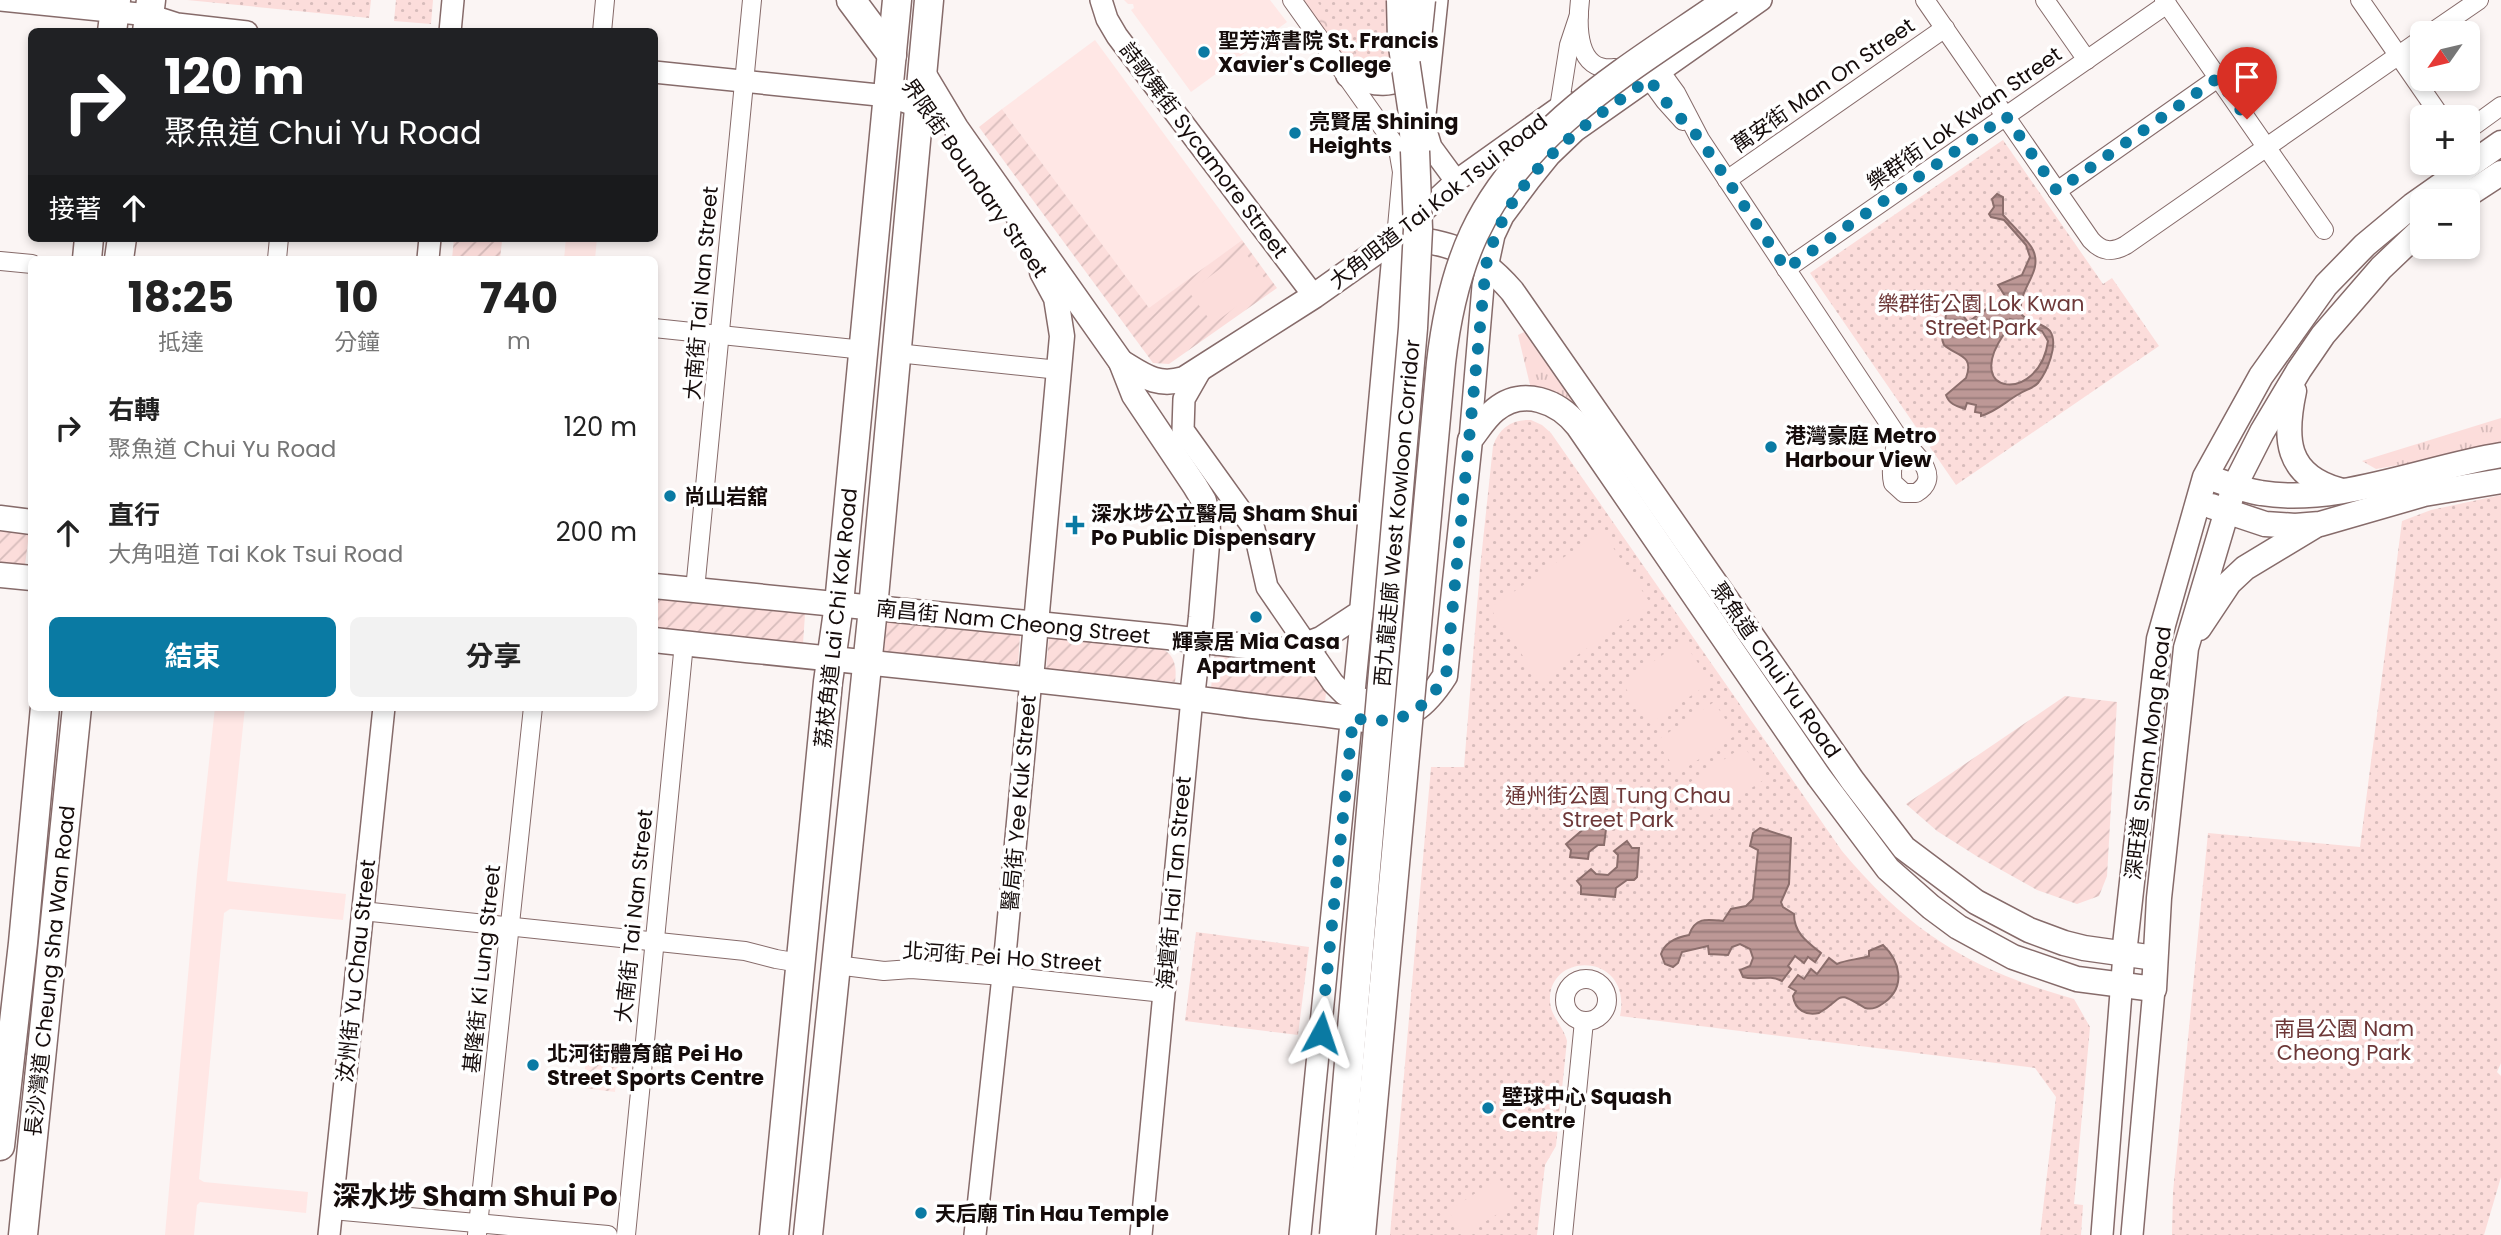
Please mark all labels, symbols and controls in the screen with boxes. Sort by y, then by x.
street label: 萬安街 Man On Street [1726,11,1920,159]
north arrow [2410,21,2480,91]
map controls [2410,21,2480,259]
place label: 聖芳濟書院 St. Francis Xavier's College [1218,26,1439,79]
street label: 詩歌舞街 Sycamore Street [1113,36,1295,264]
street label: 樂群街 Lok Kwan Street [1861,40,2067,196]
text: 120 m [164,43,305,111]
marker: 聖芳濟書院 St. Francis Xavier's College [1196,44,1212,60]
pin [2217,47,2277,119]
icon: right [49,56,140,147]
icon: arrive [2228,58,2266,96]
street label: 界限街 Boundary Street [895,73,1055,283]
button: + [2410,105,2480,175]
place label: 亮賢居 Shining Heights [1309,107,1458,160]
street label: 大角咀道 Tai Kok Tsui Road [1323,107,1553,295]
text: 聚魚道 Chui Yu Road [164,110,482,155]
marker: 亮賢居 Shining Heights [1287,125,1303,141]
street label: 大南街 Tai Nan Street [677,185,725,401]
icon: ahead [115,189,153,227]
button: − [2410,189,2480,259]
text: 接著 [49,191,101,227]
text: 18:25 [128,268,234,327]
text: 10 [335,268,379,327]
text: 740 [480,269,558,328]
park label: 樂群街公園 Lok Kwan Street Park [1878,289,2084,342]
text: m [507,325,531,357]
text: 抵達 [158,326,204,358]
text: 分鐘 [334,326,380,358]
street label: 西九龍走廊 West Kowloon Corridor [1367,338,1427,688]
text: 右轉 [108,392,160,428]
icon: right [49,409,87,447]
text: 120 m [564,409,637,445]
place label: 港灣豪庭 Metro Harbour View [1785,421,1937,474]
text: 聚魚道 Chui Yu Road [108,433,336,465]
marker: 港灣豪庭 Metro Harbour View [1763,439,1779,455]
place label: 尚山岩舘 [684,482,768,511]
street label: 荔枝角道 Lai Chi Kok Road [808,487,864,749]
marker: 尚山岩舘 [662,488,678,504]
text: 直行 [108,497,160,533]
place label: 深水埗公立醫局 Sham Shui Po Public Dispensary [1091,499,1358,552]
icon: ahead [49,514,87,552]
text: 200 m [556,514,637,550]
marker: 深水埗公立醫局 Sham Shui Po Public Dispensary [1065,515,1085,535]
text: 大角咀道 Tai Kok Tsui Road [108,538,403,570]
street label: 聚魚道 Chui Yu Road [1704,576,1848,764]
street label: 南昌街 Nam Cheong Street [874,593,1152,651]
marker: 輝豪居 Mia Casa Apartment [1248,609,1264,625]
button: 結束 [49,617,336,697]
button: 分享 [350,617,637,697]
street label: 深旺道 Sham Mong Road [2118,625,2178,881]
place label: 輝豪居 Mia Casa Apartment [1172,627,1340,680]
street label: 醫局街 Yee Kuk Street [995,694,1043,912]
street label: 海壇街 Hai Tan Street [1150,775,1198,991]
park label: 通州街公園 Tung Chau Street Park [1505,781,1731,834]
street label: 長沙灣道 Cheung Sha Wan Road [18,804,82,1138]
street label: 大南街 Tai Nan Street [608,808,660,1024]
street label: 汝州街 Yu Chau Street [330,858,382,1084]
street label: 基隆街 Ki Lung Street [457,863,507,1075]
street label: 北河街 Pei Ho Street [901,936,1103,978]
position arrow [1284,996,1358,1070]
park label: 南昌公園 Nam Cheong Park [2274,1014,2414,1067]
place label: 北河街體育館 Pei Ho Street Sports Centre [547,1039,764,1092]
marker: 北河街體育館 Pei Ho Street Sports Centre [525,1057,541,1073]
place label: 壁球中心 Squash Centre [1502,1082,1672,1135]
marker: 壁球中心 Squash Centre [1480,1100,1496,1116]
district label: 深水埗 Sham Shui Po [332,1177,618,1216]
place label: 天后廟 Tin Hau Temple [935,1199,1169,1228]
marker: 天后廟 Tin Hau Temple [913,1205,929,1221]

